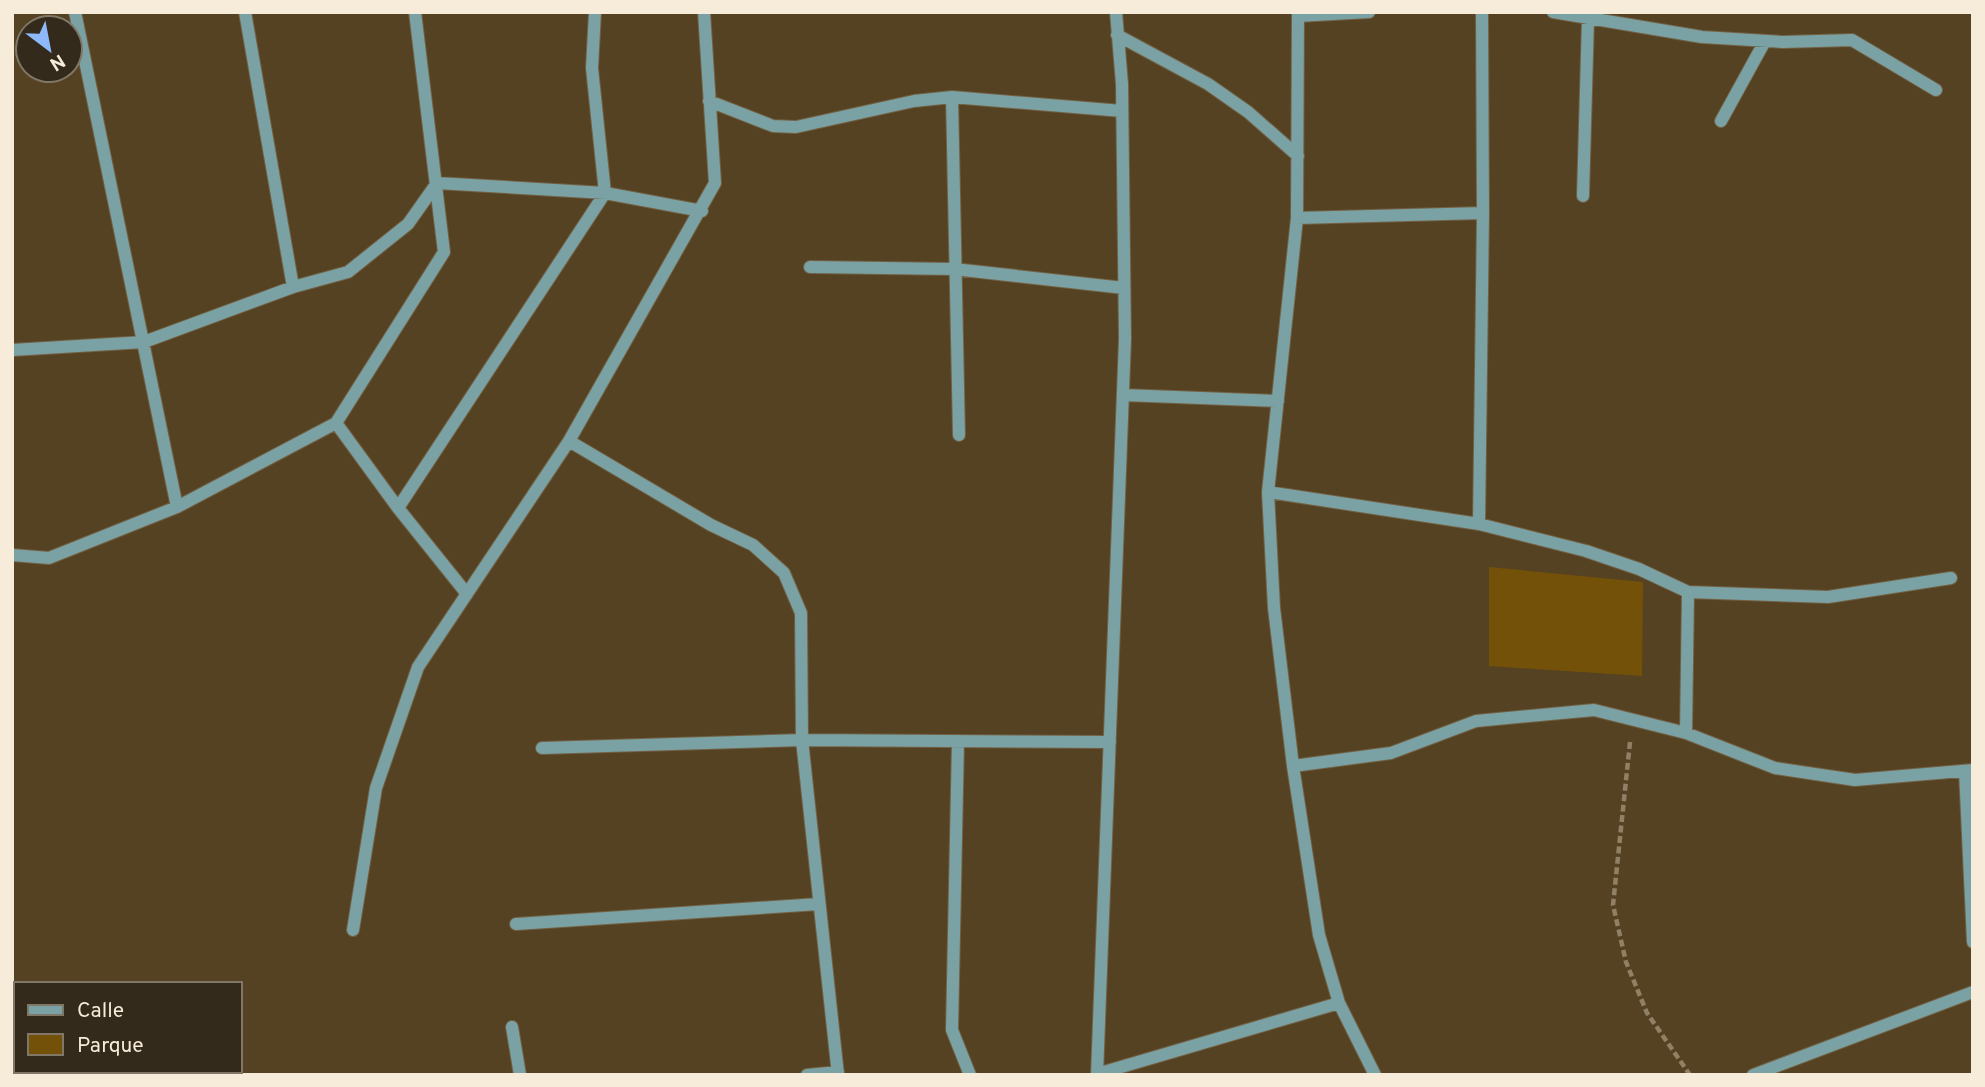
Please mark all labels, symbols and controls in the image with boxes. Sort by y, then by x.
north arrow [14,14,84,84]
text: N [45,48,69,76]
legend [14,982,242,1073]
text: Calle [77,998,124,1025]
text: Parque [77,1033,144,1060]

